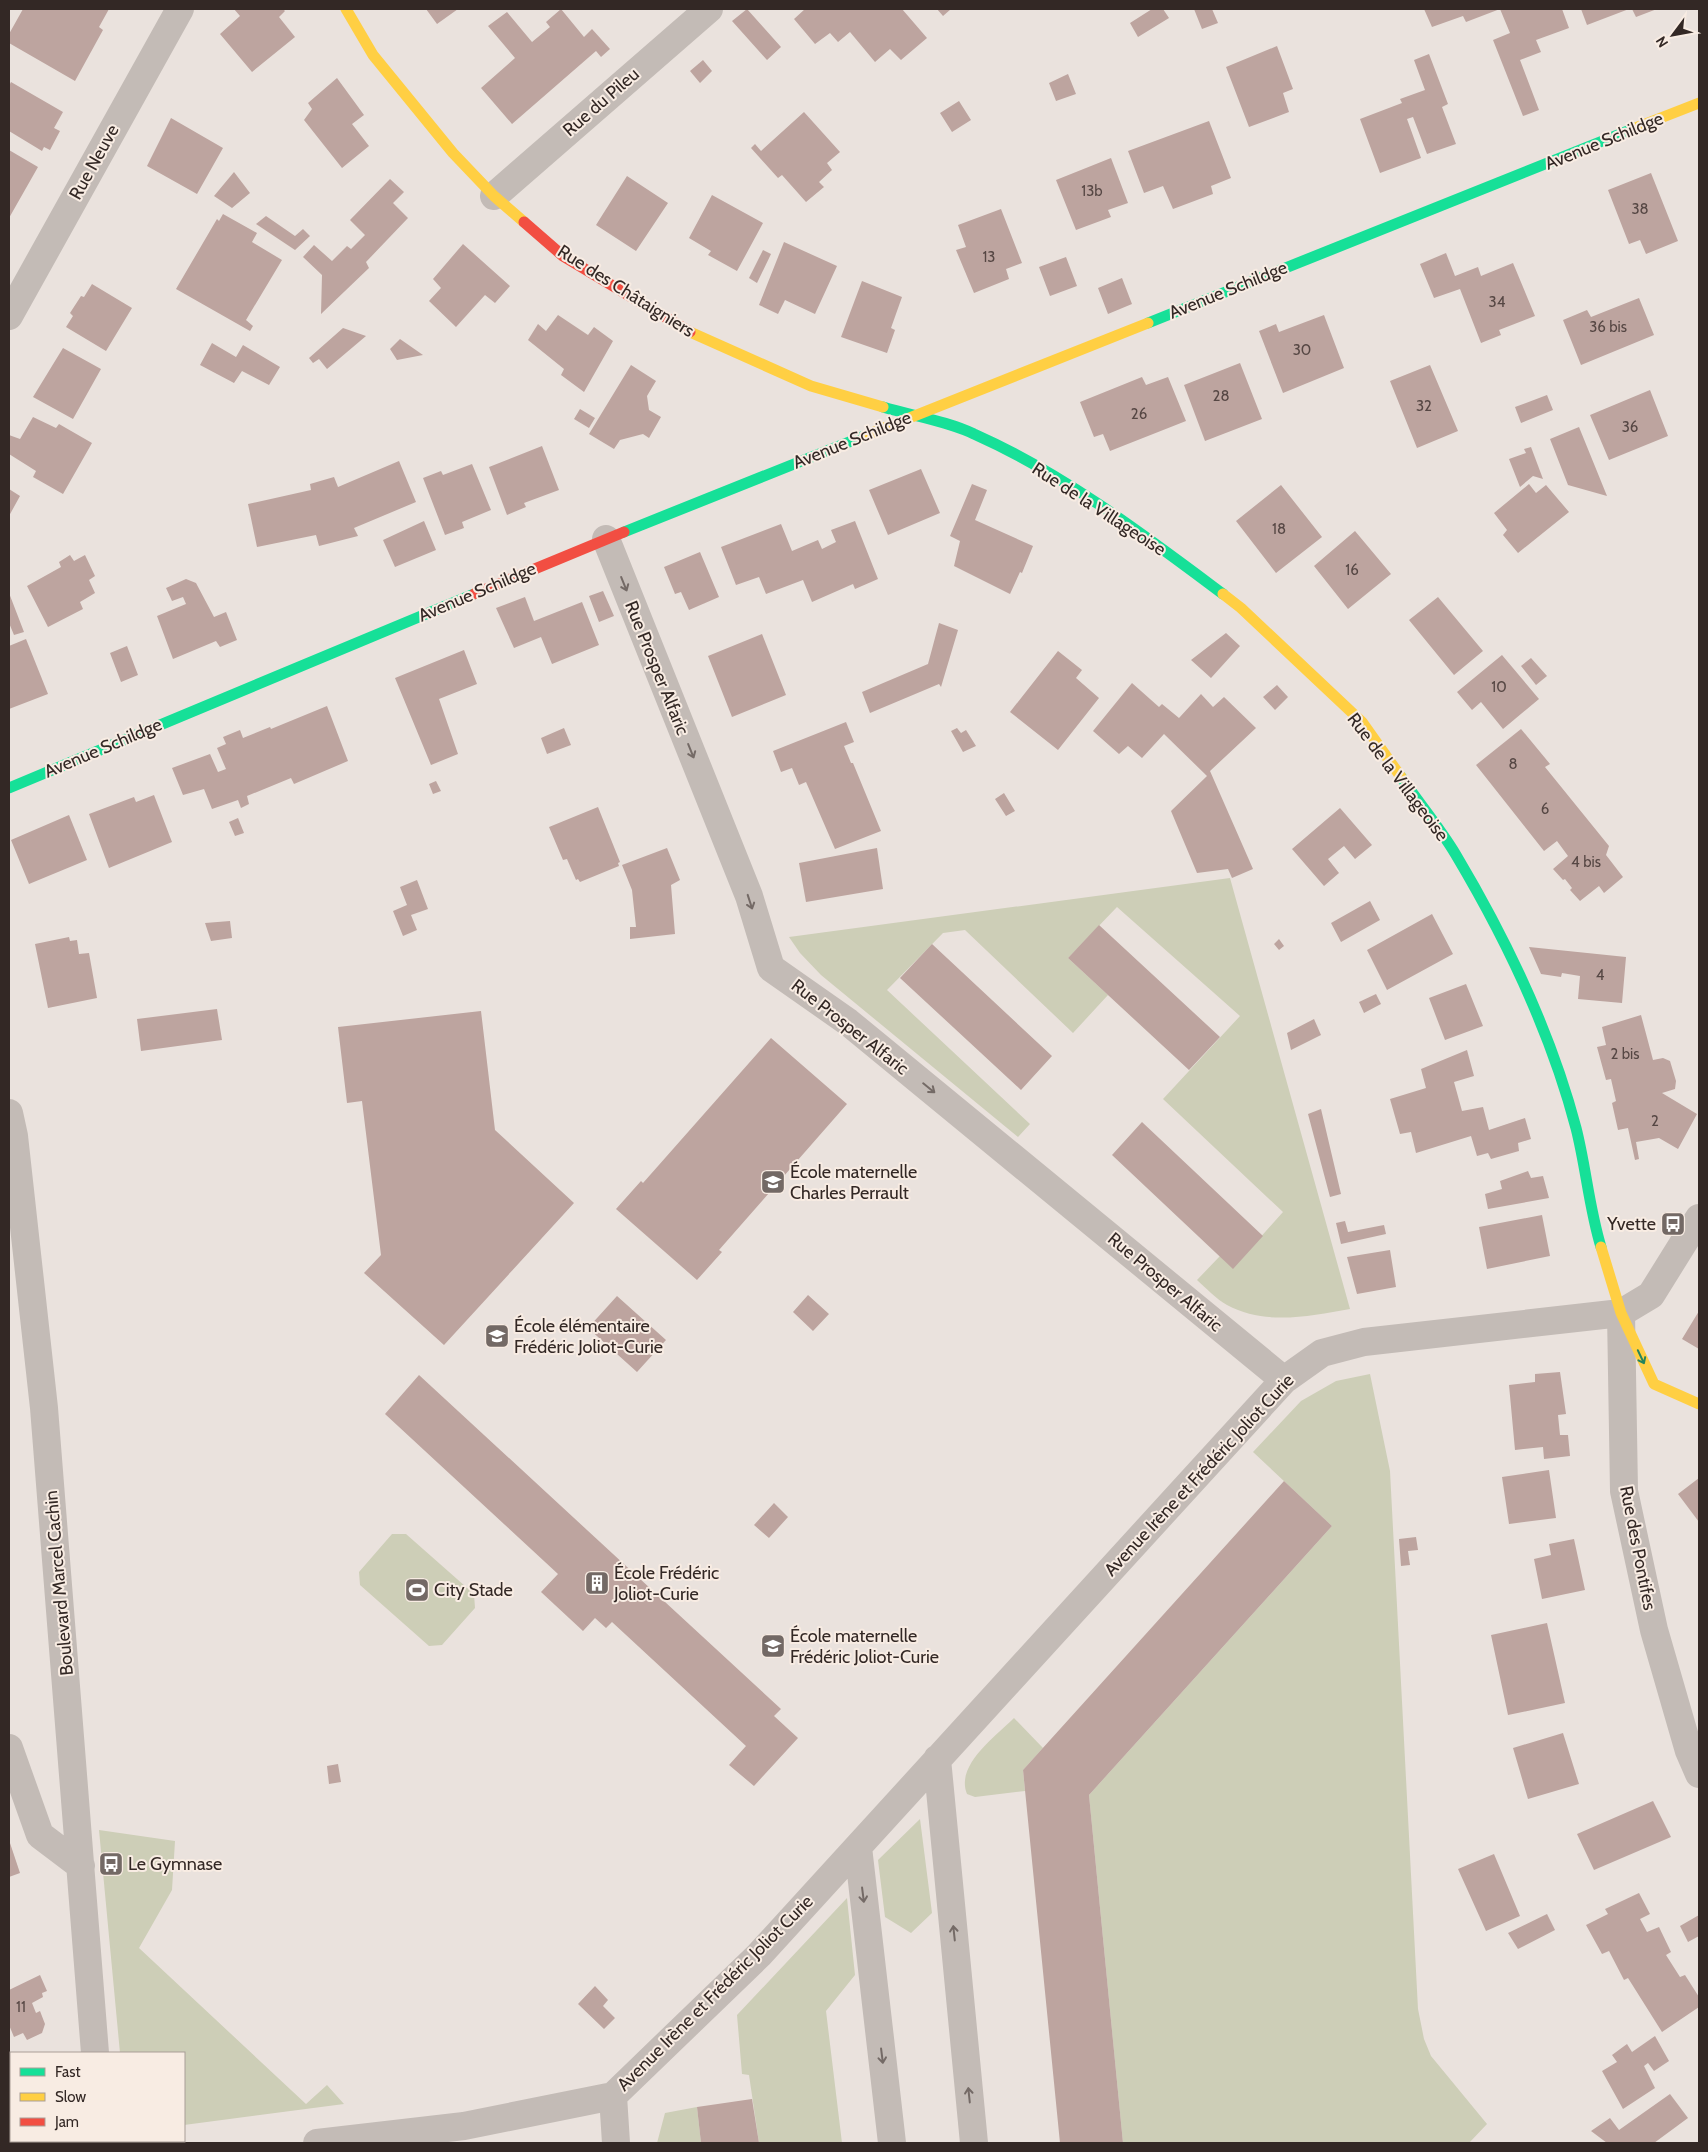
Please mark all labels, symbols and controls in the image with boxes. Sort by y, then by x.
north arrow [1648,10,1698,60]
text: N [1652,33,1672,51]
street label: Rue du Pileu [558,63,644,141]
street label: Avenue Schildge [1542,107,1666,175]
street label: Rue Neuve [64,121,124,203]
house number: 13b [1081,182,1103,200]
house number: 38 [1631,200,1649,218]
street label: Rue des Châtaigniers [554,240,698,342]
house number: 13 [982,248,996,266]
street label: Avenue Schildge [1166,256,1290,324]
house number: 34 [1489,293,1506,311]
house number: 36 bis [1589,318,1627,336]
house number: 30 [1293,341,1311,359]
house number: 28 [1213,387,1229,405]
house number: 32 [1416,397,1432,415]
house number: 26 [1131,405,1147,423]
street label: Avenue Schildge [790,406,914,474]
house number: 36 [1622,418,1638,436]
street label: Rue de la Villageoise [1028,458,1170,560]
house number: 18 [1272,520,1286,538]
street label: Avenue Schildge [415,557,539,627]
house number: 16 [1345,561,1359,579]
one-way arrow [620,576,629,591]
street label: Rue Prosper Alfaric [620,598,694,738]
house number: 10 [1491,678,1507,696]
street label: Rue de la Villageoise [1343,709,1453,845]
street label: Avenue Schildge [41,713,165,783]
one-way arrow [687,743,696,758]
house number: 8 [1508,755,1518,773]
house number: 6 [1541,800,1549,818]
house number: 4 bis [1571,853,1601,871]
one-way arrow [746,894,756,910]
house number: 4 [1596,966,1605,984]
street label: Rue Prosper Alfaric [787,974,913,1080]
house number: 2 bis [1611,1045,1639,1063]
one-way arrow [922,1083,935,1094]
house number: 2 [1651,1112,1659,1130]
place label: École maternelle Charles Perrault [790,1161,917,1204]
school or university icon: École maternelle Charles Perrault [760,1169,786,1195]
bus stop icon: Yvette [1660,1211,1686,1237]
place label: Yvette [1606,1213,1656,1235]
street label: Rue Prosper Alfaric [1103,1228,1227,1336]
place label: École élémentaire Frédéric Joliot-Curie [514,1315,663,1358]
school or university icon: École élémentaire Frédéric Joliot-Curie [484,1323,510,1349]
one-way arrow [1637,1350,1647,1365]
street label: Avenue Irène et Frédéric Joliot Curie [1099,1369,1299,1581]
street label: Rue des Pontifes [1615,1484,1661,1612]
street label: Boulevard Marcel Cachin [40,1489,78,1677]
place label: École Frédéric Joliot-Curie [613,1562,719,1605]
building icon: École Frédéric Joliot-Curie [584,1570,610,1596]
sports icon: City Stade [404,1577,430,1603]
place label: City Stade [434,1579,513,1601]
place label: École maternelle Frédéric Joliot-Curie [790,1625,939,1668]
school or university icon: École maternelle Frédéric Joliot-Curie [760,1633,786,1659]
bus stop icon: Le Gymnase [98,1851,124,1877]
place label: Le Gymnase [128,1853,222,1875]
one-way arrow [858,1887,868,1903]
street label: Avenue Irène et Frédéric Joliot Curie [612,1890,818,2096]
one-way arrow [949,1925,959,1941]
house number: 11 [16,1998,26,2016]
one-way arrow [877,2048,887,2064]
legend [10,2052,185,2142]
text: Fast [55,2063,80,2081]
one-way arrow [965,2087,974,2103]
text: Slow [55,2088,86,2106]
text: Jam [54,2113,79,2131]

